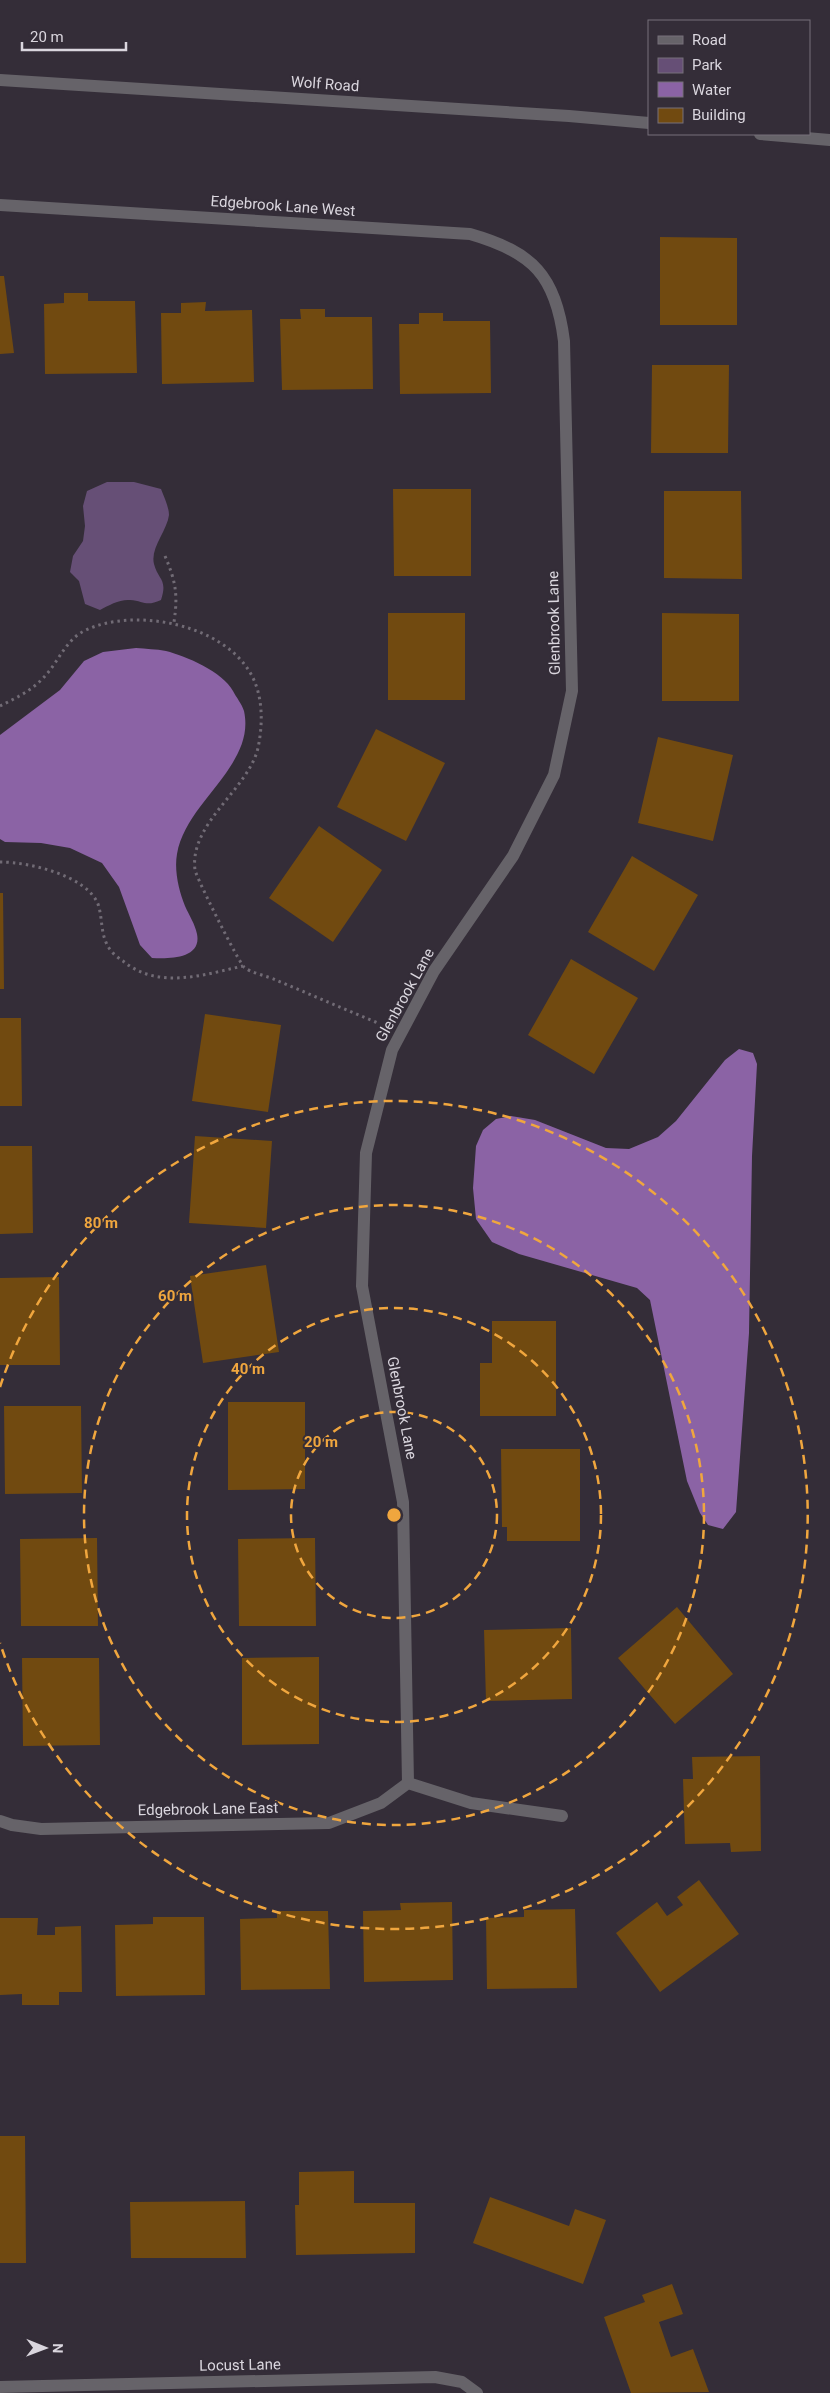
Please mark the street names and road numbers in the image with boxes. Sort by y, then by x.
street label: Wolf Road [290,73,360,95]
street label: Edgebrook Lane West [210,192,356,220]
street label: Glenbrook Lane [544,571,564,675]
street label: Glenbrook Lane [372,945,438,1045]
street label: Glenbrook Lane [383,1355,421,1461]
street label: Edgebrook Lane East [138,1799,279,1819]
street label: Locust Lane [199,2355,281,2375]

